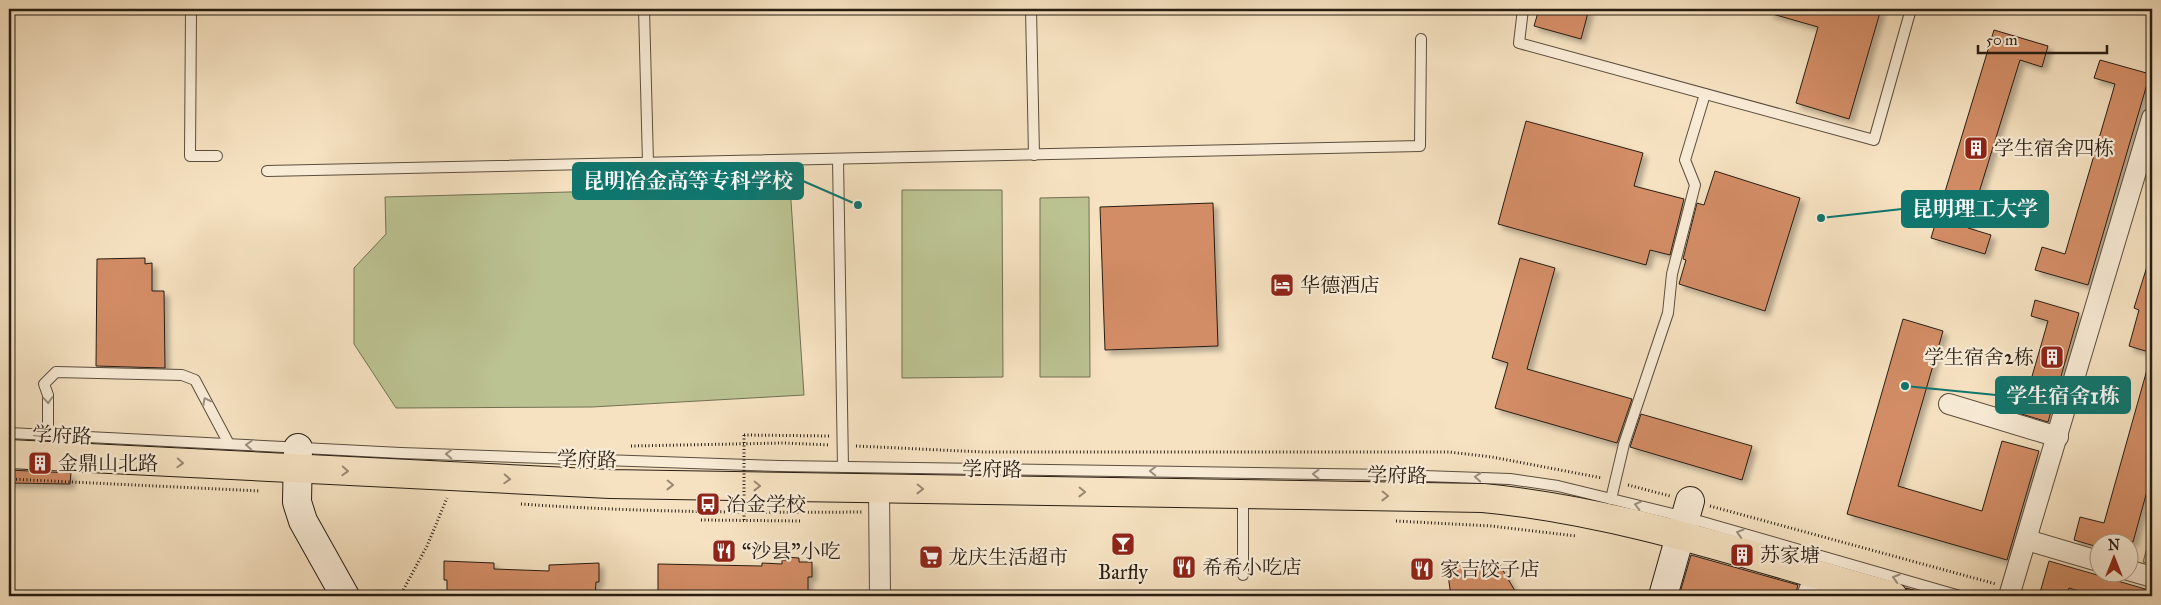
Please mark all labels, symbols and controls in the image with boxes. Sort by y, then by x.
scale bar [1978,22,2107,54]
text: 50 m [1986,31,2018,49]
building icon: 学生宿舍四栋 [1963,135,1989,161]
place label: 学生宿舍四栋 [1994,136,2114,160]
callout: 昆明冶金高等专科学校 [573,163,803,199]
text: 昆明冶金高等专科学校 [583,168,793,194]
callout: 昆明理工大学 [1902,191,2048,227]
text: 昆明理工大学 [1912,196,2038,222]
hotel icon: 华德酒店 [1269,272,1295,298]
place label: 华德酒店 [1300,273,1380,297]
building icon: 学生宿舍2栋 [2039,344,2065,370]
place label: 学生宿舍2栋 [1924,345,2034,369]
callout: 学生宿舍1栋 [1996,377,2130,413]
text: 学生宿舍1栋 [2006,383,2120,409]
one-way arrow [42,396,53,404]
one-way arrow [202,397,212,406]
street label: 学府路 [31,421,93,449]
one-way arrow [245,440,253,451]
street label: 学府路 [557,446,617,472]
one-way arrow [445,449,453,460]
building icon: 金鼎山北路 [27,450,53,476]
place label: 金鼎山北路 [58,451,158,475]
street label: 学府路 [962,456,1022,482]
one-way arrow [176,458,184,469]
street label: 学府路 [1367,462,1427,488]
one-way arrow [341,466,349,477]
one-way arrow [1149,466,1156,476]
one-way arrow [1311,468,1319,479]
one-way arrow [1474,472,1482,483]
one-way arrow [504,474,512,484]
one-way arrow [666,480,674,490]
one-way arrow [754,481,761,491]
one-way arrow [916,484,924,494]
one-way arrow [1078,487,1086,497]
bus stop icon: 冶金学校 [695,491,721,517]
one-way arrow [1381,491,1389,501]
place label: 冶金学校 [726,492,806,516]
one-way arrow [1633,500,1642,511]
one-way arrow [1736,529,1744,539]
bar icon: Barfly [1110,531,1136,557]
north arrow [2088,532,2138,582]
text: N [2108,537,2120,554]
restaurant icon: “沙县”小吃 [711,538,737,564]
place label: “沙县”小吃 [742,539,841,563]
building icon: 苏家塘 [1729,542,1755,568]
place label: 苏家塘 [1760,543,1820,567]
supermarket icon: 龙庆生活超市 [918,544,944,570]
place label: 龙庆生活超市 [948,545,1068,569]
restaurant icon: 希希小吃店 [1171,554,1197,580]
place label: 希希小吃店 [1202,555,1302,579]
restaurant icon: 家吉饺子店 [1409,556,1435,582]
place label: 家吉饺子店 [1440,557,1540,581]
place label: Barfly [1098,560,1149,584]
one-way arrow [1892,573,1900,584]

